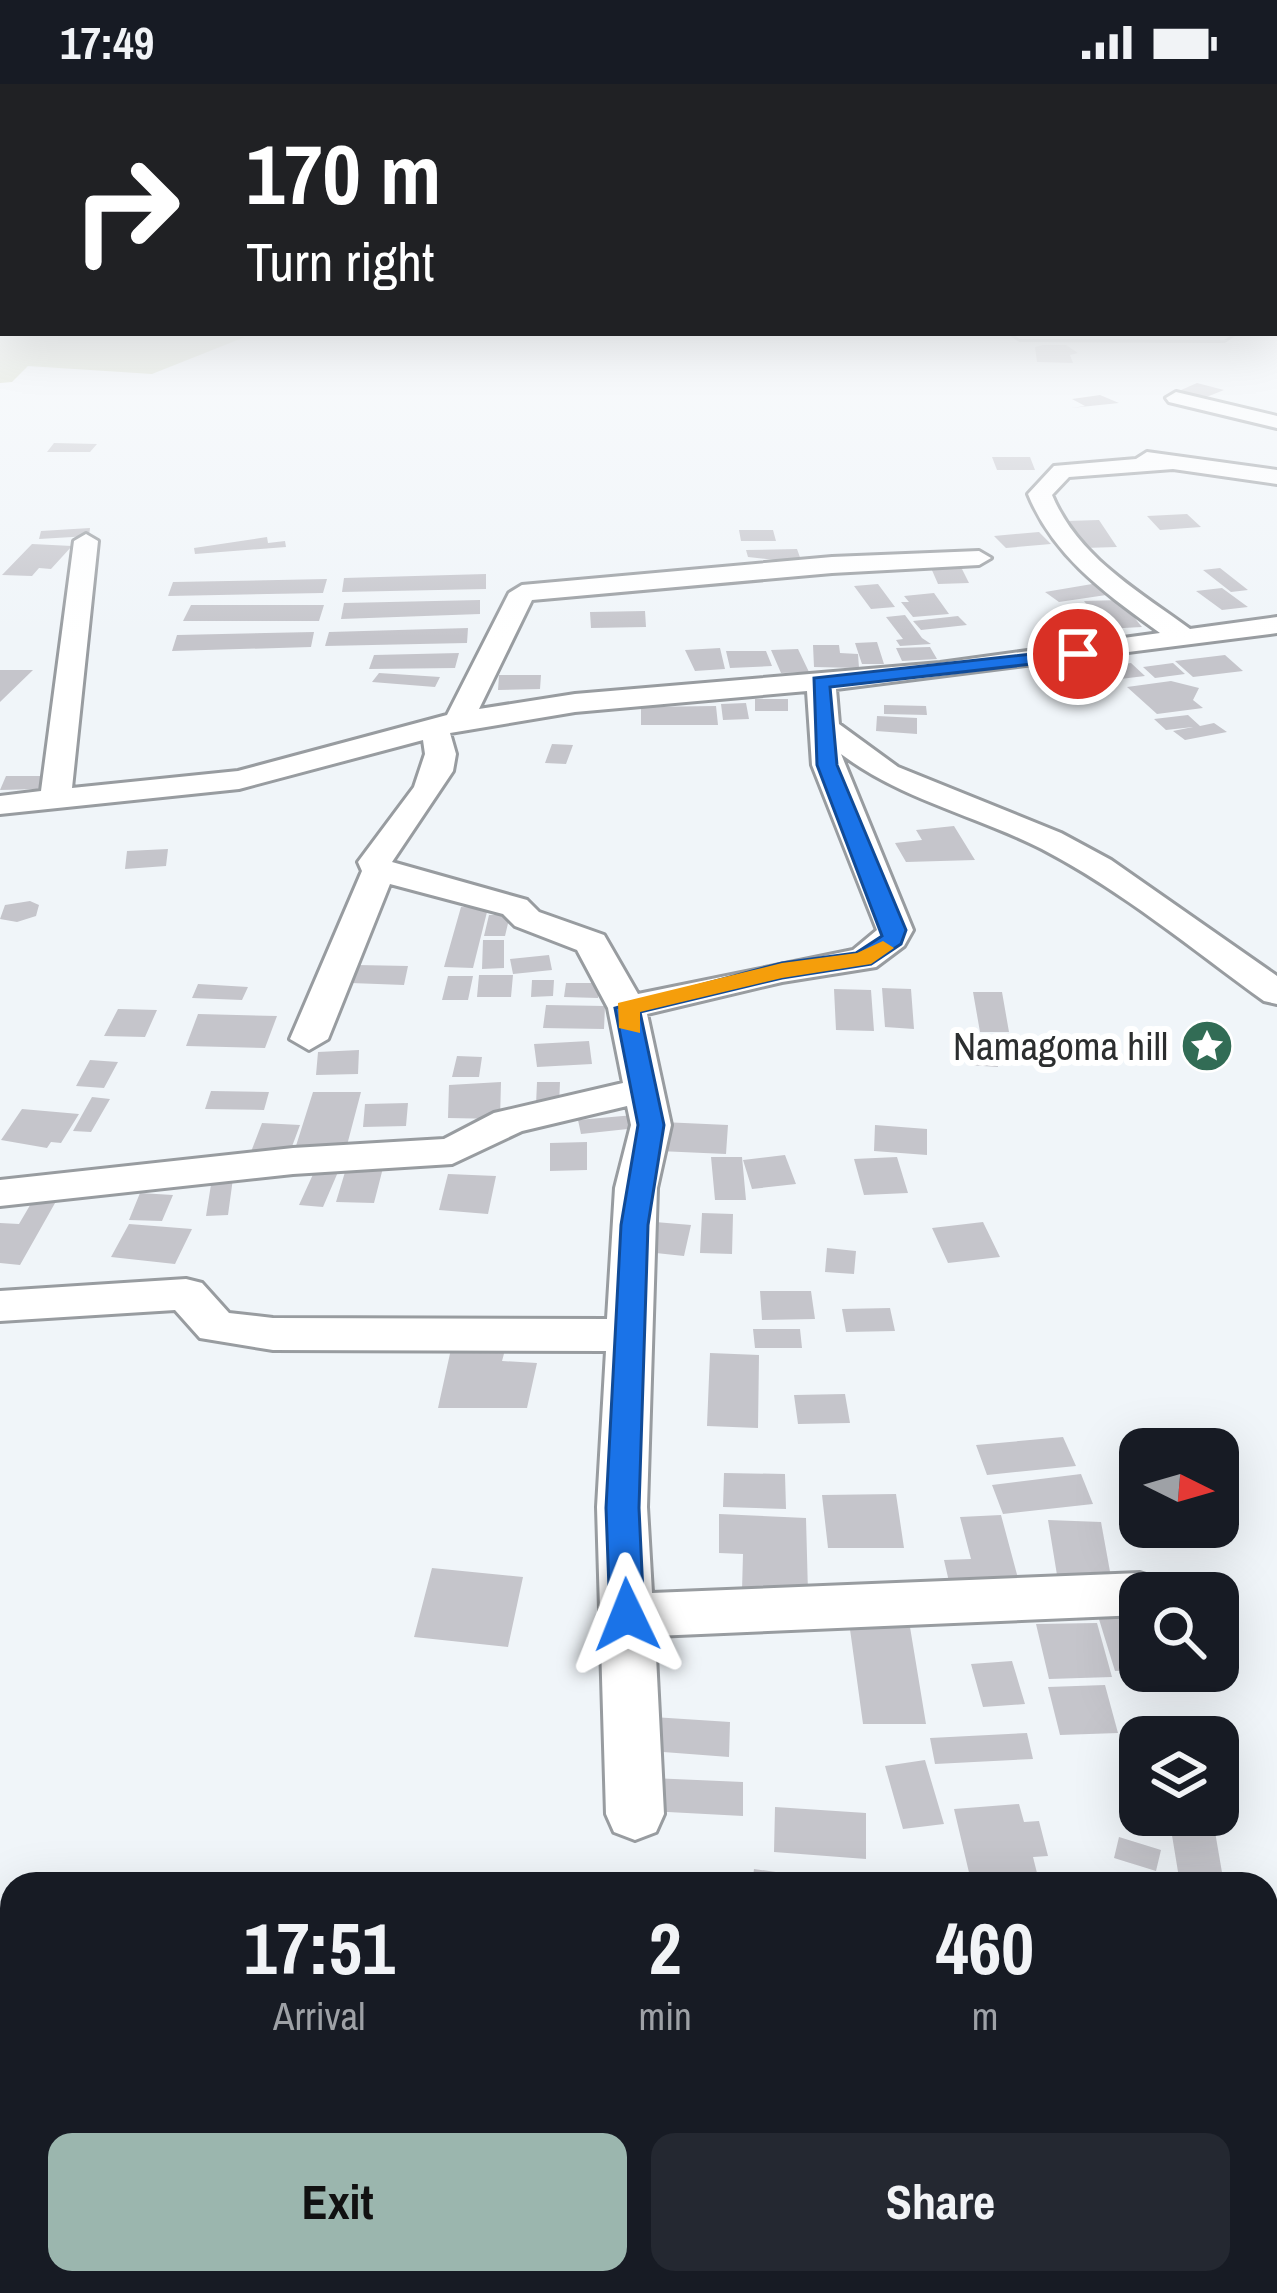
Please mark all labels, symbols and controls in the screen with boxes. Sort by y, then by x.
text: 17:49 [60,12,154,73]
text: 170 m [246,117,441,230]
icon: right [48,132,204,288]
text: Turn right [246,225,434,298]
pin [1027,603,1129,705]
icon: arrive [1045,621,1111,687]
place icon: Namagoma hill [1179,1018,1235,1074]
place label: Namagoma hill [953,1020,1168,1072]
north arrow [1119,1428,1239,1548]
map controls [1119,1428,1239,1836]
position arrow [564,1552,690,1678]
button: search [1119,1572,1239,1692]
button: layers [1119,1716,1239,1836]
text: 17:51 [244,1899,395,1996]
text: 2 [649,1899,682,1996]
text: 460 [936,1899,1034,1996]
text: Arrival [273,1990,365,2042]
text: min [639,1990,692,2042]
text: m [972,1990,998,2042]
button: Exit [48,2133,627,2271]
button: Share [651,2133,1230,2271]

